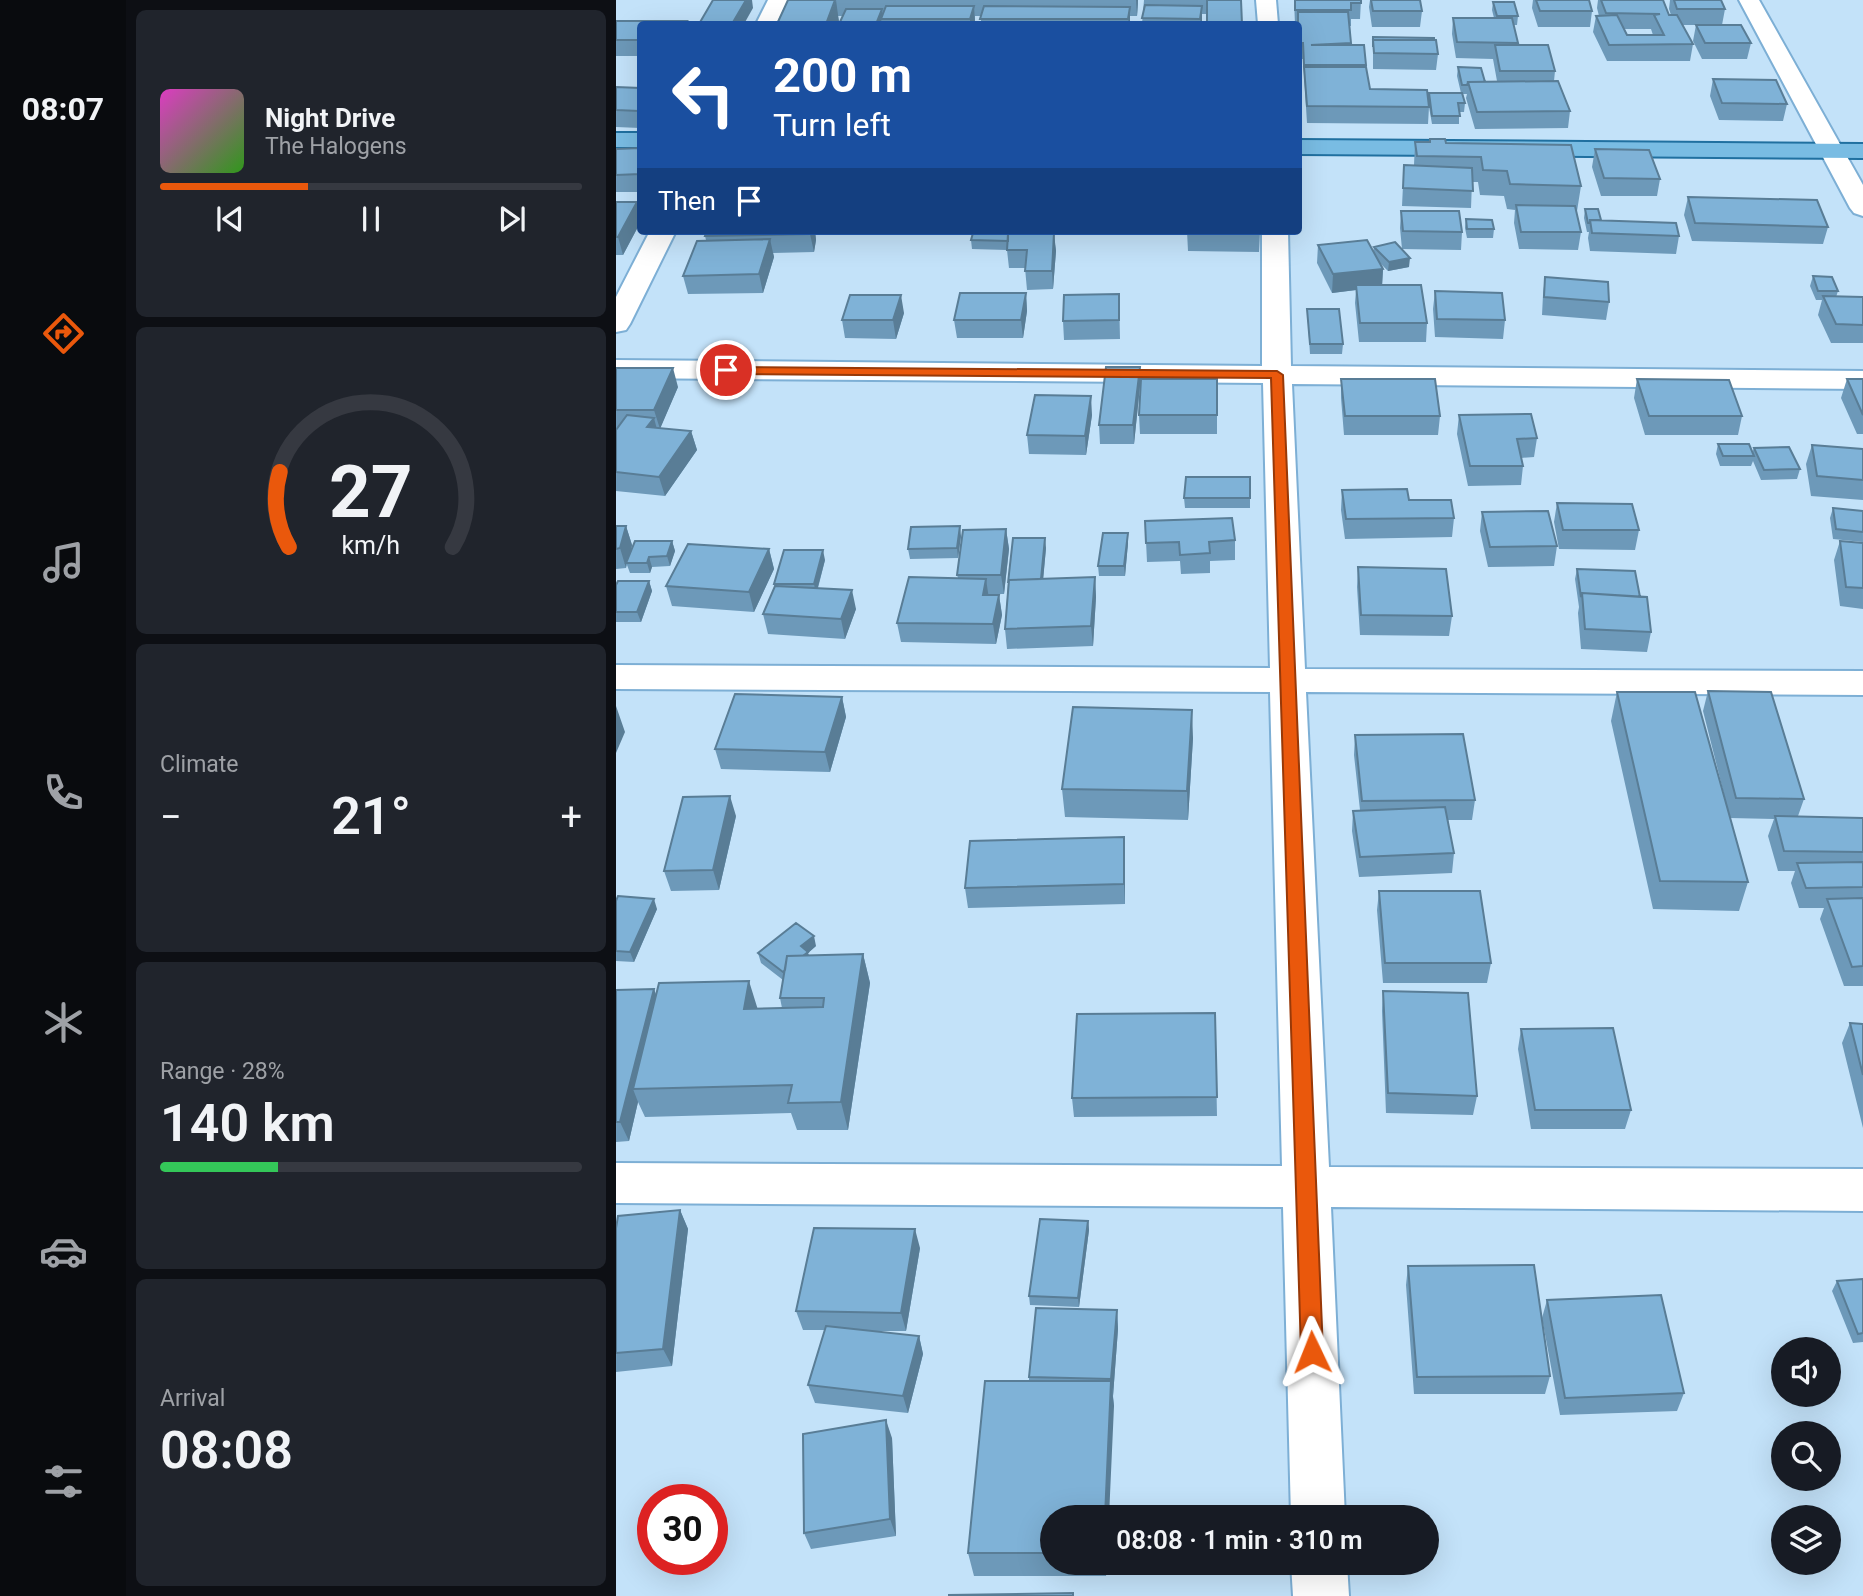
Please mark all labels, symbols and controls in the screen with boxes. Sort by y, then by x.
text: 200 m [773,47,912,104]
icon: left [658,49,749,140]
text: 08:07 [22,90,104,128]
text: Night Drive [265,103,395,133]
text: Turn left [773,106,891,144]
text: The Halogens [265,133,407,160]
icon: arrive [730,182,768,220]
text: Then [658,186,716,216]
icon: previous [211,200,249,238]
icon: pause [352,200,390,238]
icon: next [493,200,531,238]
icon: directions [39,309,88,358]
pin [696,340,756,400]
icon: arrive [707,351,745,389]
text: 27 [329,449,413,535]
text: km/h [342,531,400,560]
icon: music [39,538,88,587]
text: Climate [160,751,239,778]
icon: phone [39,768,88,817]
text: 21° [331,786,411,847]
text: − [160,795,182,839]
text: + [560,795,582,839]
icon: climate [39,998,88,1047]
text: Range · 28% [160,1058,285,1085]
text: 140 km [160,1093,335,1154]
icon: car [39,1227,88,1276]
position arrow [1275,1315,1349,1389]
map controls [1771,1337,1841,1575]
button: sound [1771,1337,1841,1407]
text: Arrival [160,1385,225,1412]
text: 08:08 [160,1420,293,1481]
button: search [1771,1421,1841,1491]
icon: filters [39,1457,88,1506]
speed limit sign: 30 [637,1484,728,1575]
button: layers [1771,1505,1841,1575]
text: 08:08 · 1 min · 310 m [1116,1525,1363,1555]

